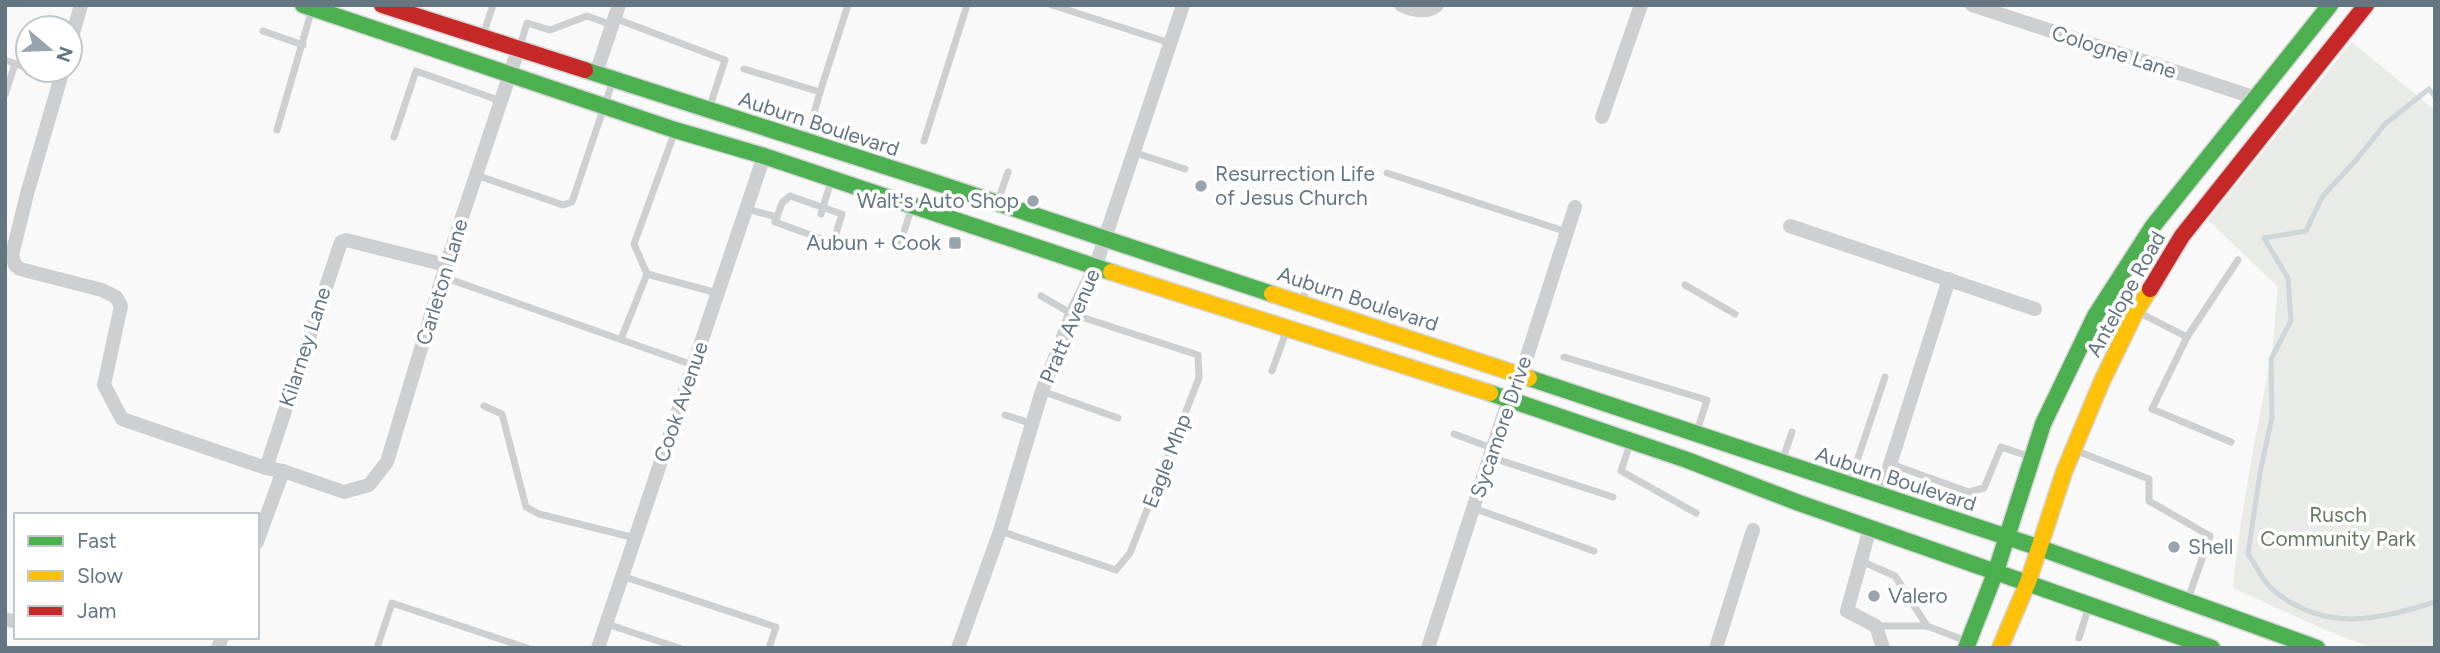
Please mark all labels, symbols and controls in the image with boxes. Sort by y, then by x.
north arrow [14,14,84,84]
street label: Cologne Lane [2049,20,2180,83]
text: N [51,44,78,65]
street label: Auburn Boulevard [736,86,903,161]
place label: Resurrection Life of Jesus Church [1215,161,1375,210]
marker: Resurrection Life of Jesus Church [1193,178,1209,194]
place label: Walt's Auto Shop [857,188,1019,213]
marker: Walt's Auto Shop [1025,193,1041,209]
street label: Carleton Lane [410,216,473,348]
street label: Antelope Road [2081,227,2170,361]
place label: Aubun + Cook [806,230,942,255]
marker: Aubun + Cook [947,235,963,251]
street label: Auburn Boulevard [1275,261,1442,336]
street label: Pratt Avenue [1034,265,1105,387]
street label: Kilarney Lane [273,284,336,410]
street label: Cook Avenue [648,338,713,465]
street label: Sycamore Drive [1465,353,1536,501]
street label: Eagle Mhp [1137,410,1196,511]
street label: Auburn Boulevard [1813,441,1980,516]
park label: Rusch Community Park [2260,502,2417,551]
legend [14,513,259,639]
text: Fast [77,528,117,553]
place label: Shell [2188,534,2233,559]
marker: Shell [2166,539,2182,555]
text: Slow [77,563,123,588]
place label: Valero [1888,583,1948,608]
marker: Valero [1866,588,1882,604]
text: Jam [77,598,116,623]

